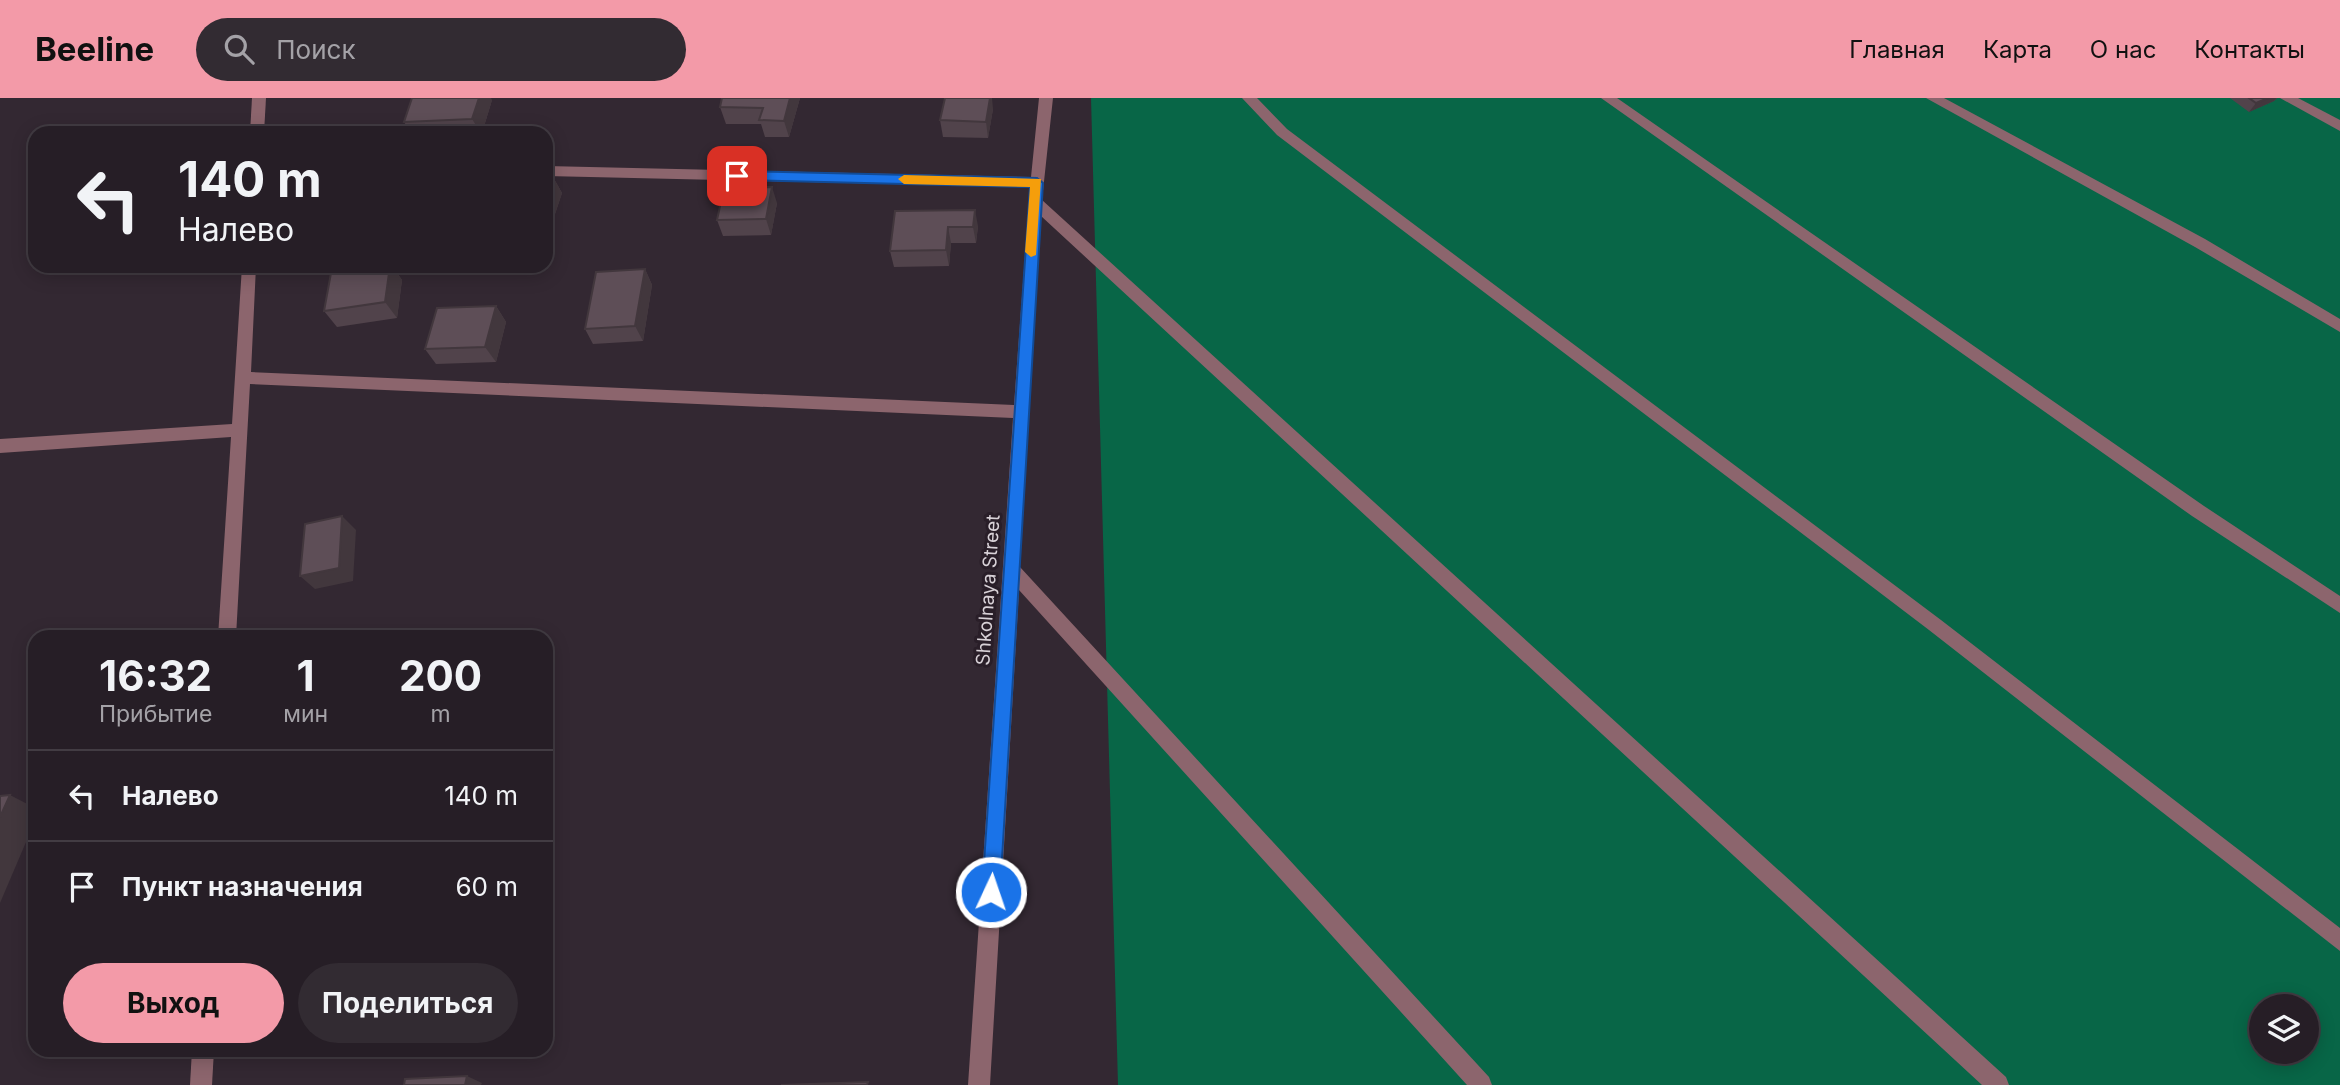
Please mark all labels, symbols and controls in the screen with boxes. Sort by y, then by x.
search box [196,18,686,81]
text: Beeline [35,29,154,69]
icon: search [220,30,258,68]
text: Поиск [276,34,355,65]
text: Главная [1849,35,1945,64]
text: Карта [1983,35,2052,64]
text: О нас [2090,35,2156,64]
text: Контакты [2194,35,2305,64]
pin [707,146,767,206]
text: 140 m [178,150,322,209]
icon: left [63,154,154,245]
icon: arrive [718,157,756,195]
text: Налево [178,210,294,249]
street label: Shkolnaya Street [971,514,1005,666]
text: 16:32 [99,650,212,701]
text: 1 [297,650,315,701]
text: 200 [399,650,482,701]
text: Прибытие [99,700,212,728]
text: мин [283,700,328,728]
text: m [430,700,451,728]
icon: left [63,777,101,815]
text: Налево [122,780,219,811]
text: 140 m [444,780,518,811]
position arrow [954,855,1028,929]
icon: arrive [63,868,101,906]
text: Пункт назначения [122,871,363,902]
text: 60 m [455,871,518,902]
button: Выход [63,963,284,1043]
button: Поделиться [298,963,518,1043]
map controls [2249,994,2319,1064]
button: layers [2249,994,2319,1064]

